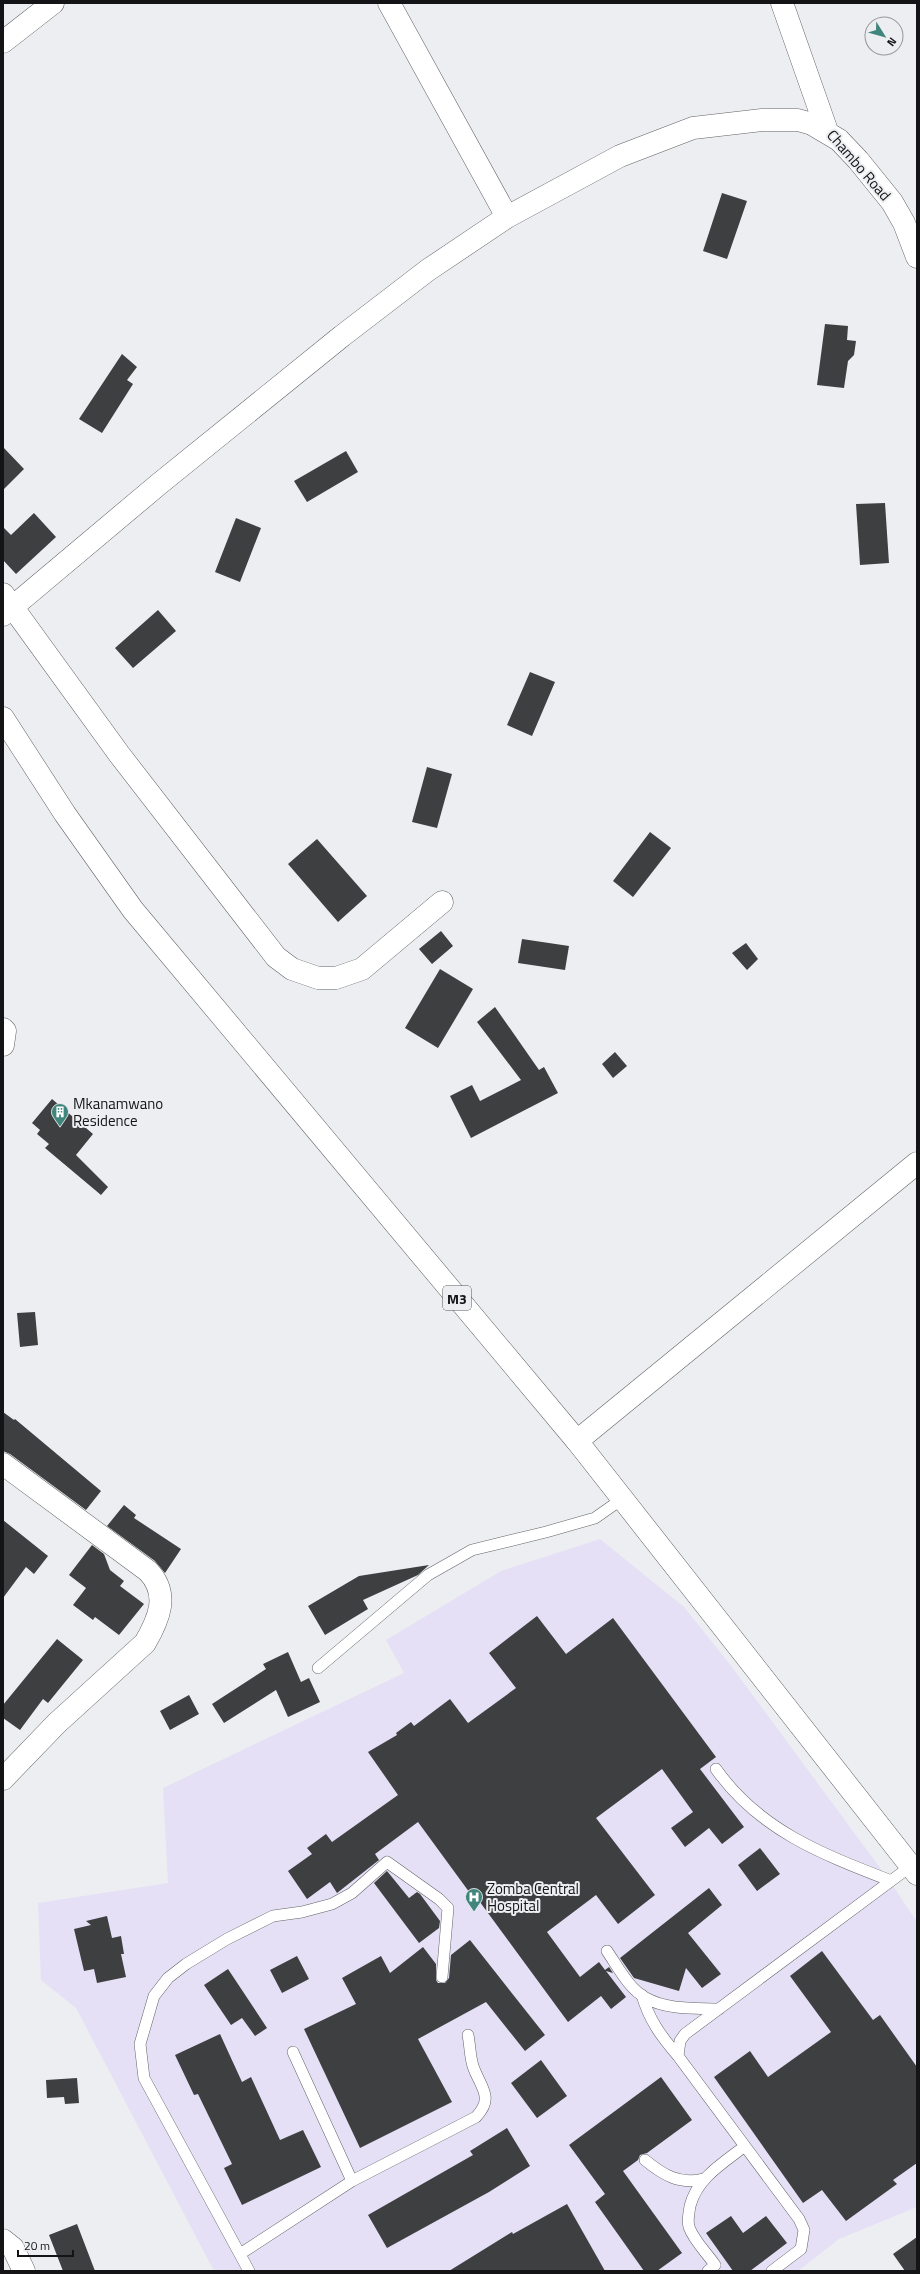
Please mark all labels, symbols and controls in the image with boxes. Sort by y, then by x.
north arrow [864,16,904,56]
text: N [883,34,901,50]
street label: Chambo Road [822,124,896,206]
place label: Mkanamwano Residence [73,1092,163,1132]
building icon: Mkanamwano Residence [50,1102,70,1127]
road number: M3 [443,1286,471,1310]
place label: Zomba Central Hospital [487,1877,579,1917]
hospital icon: Zomba Central Hospital [464,1887,484,1912]
scale bar [18,2232,73,2258]
text: 20 m [24,2236,50,2255]

